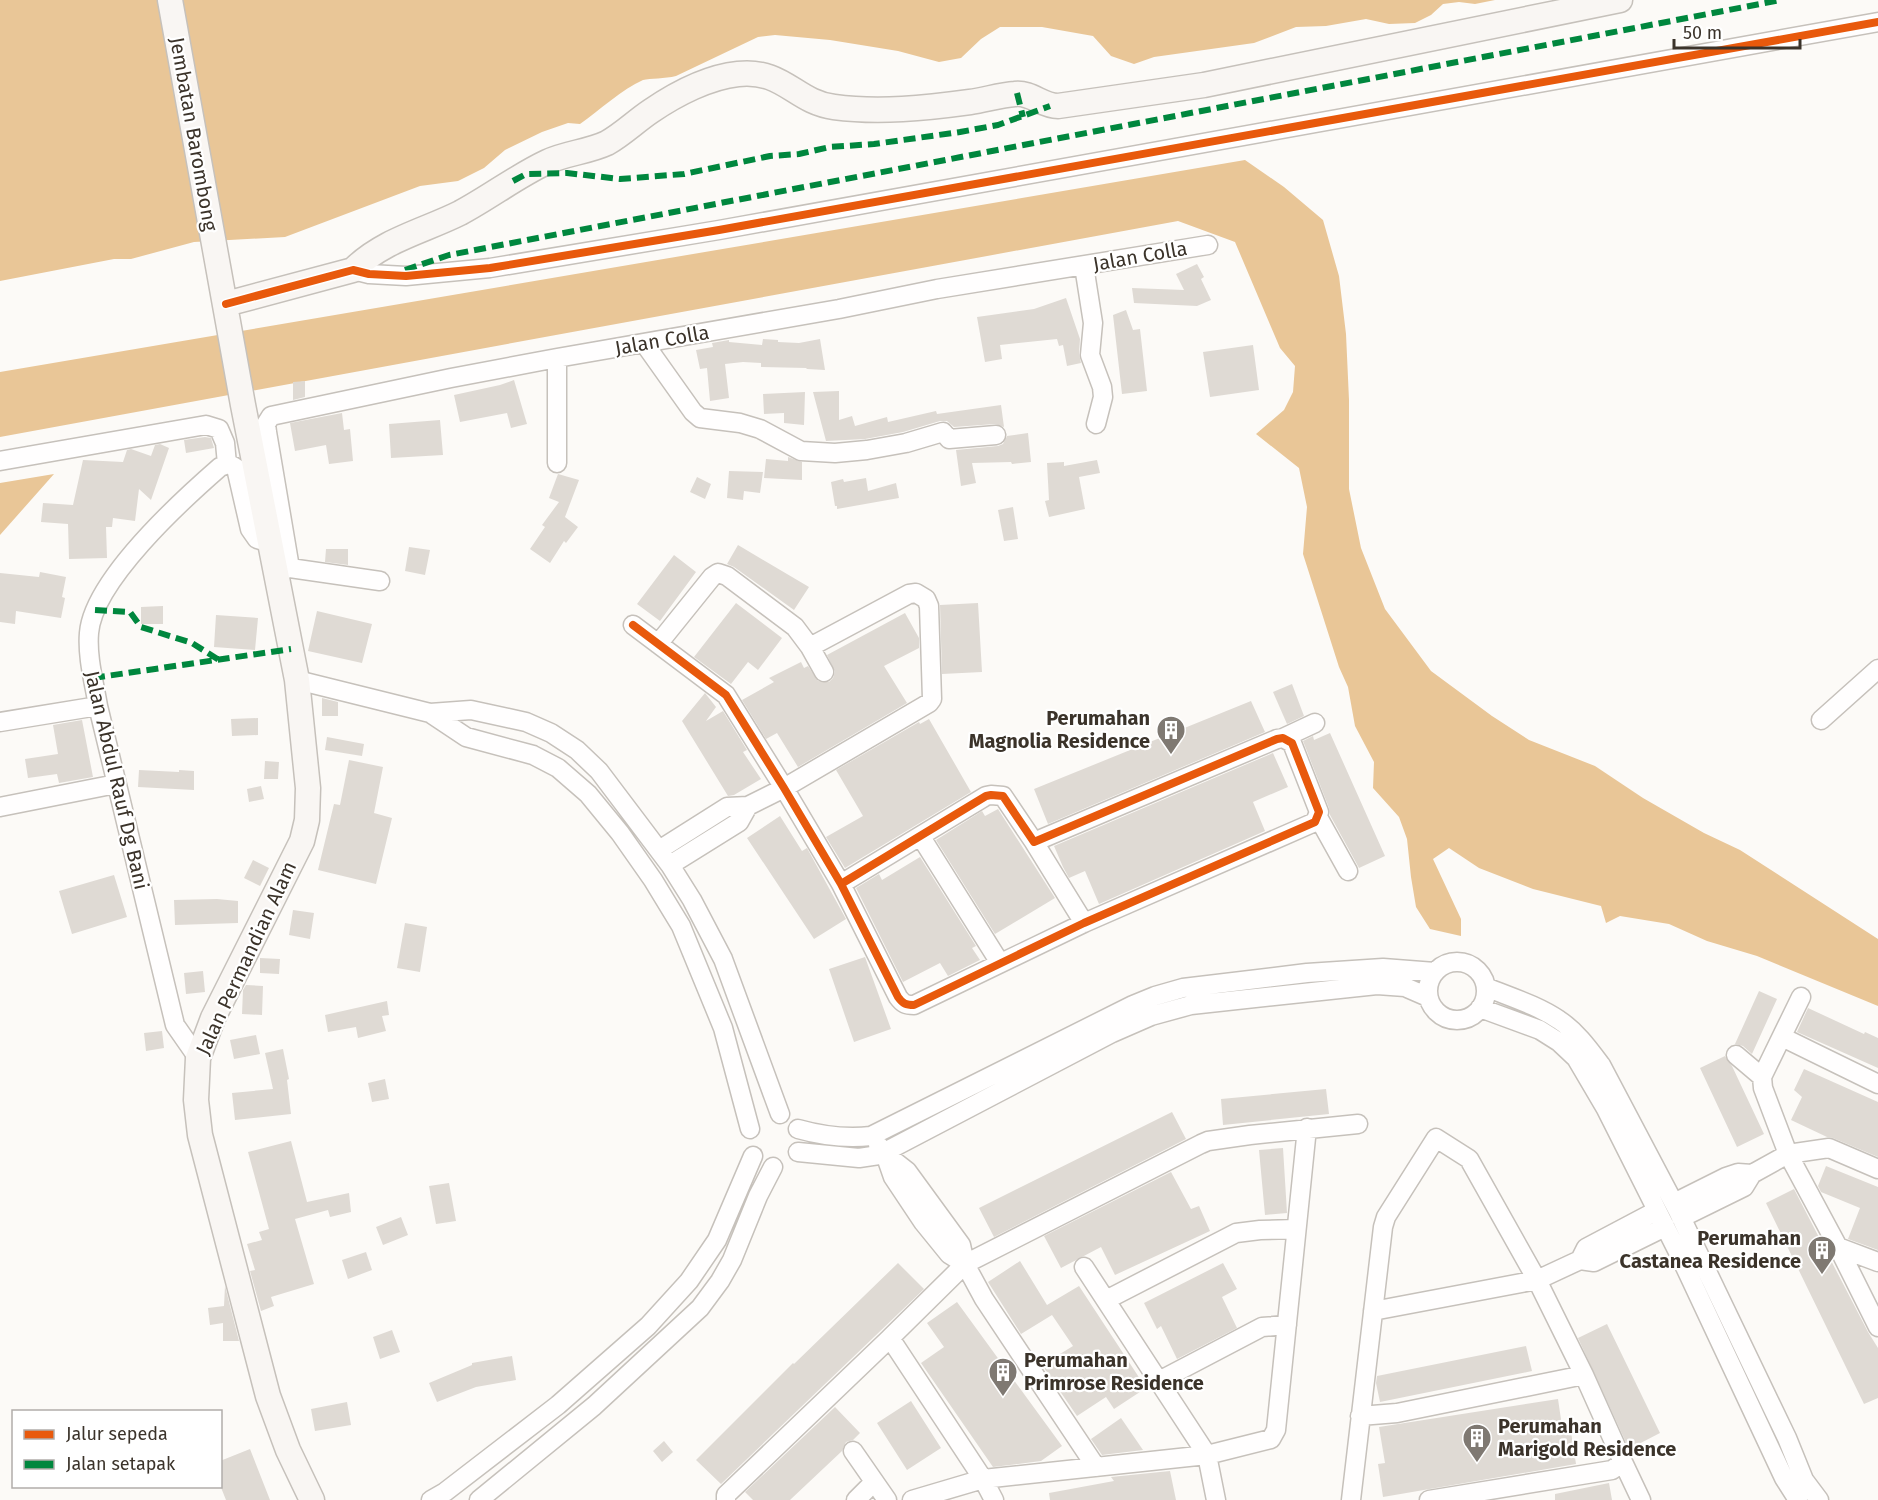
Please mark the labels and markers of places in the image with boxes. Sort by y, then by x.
place label: Perumahan Magnolia Residence [969,706,1150,753]
building icon: Perumahan Magnolia Residence [1155,714,1187,756]
place label: Perumahan Castanea Residence [1620,1226,1801,1273]
building icon: Perumahan Castanea Residence [1806,1234,1838,1276]
place label: Perumahan Primrose Residence [1024,1348,1204,1395]
building icon: Perumahan Primrose Residence [987,1356,1019,1398]
place label: Perumahan Marigold Residence [1498,1414,1676,1461]
building icon: Perumahan Marigold Residence [1461,1422,1493,1464]

